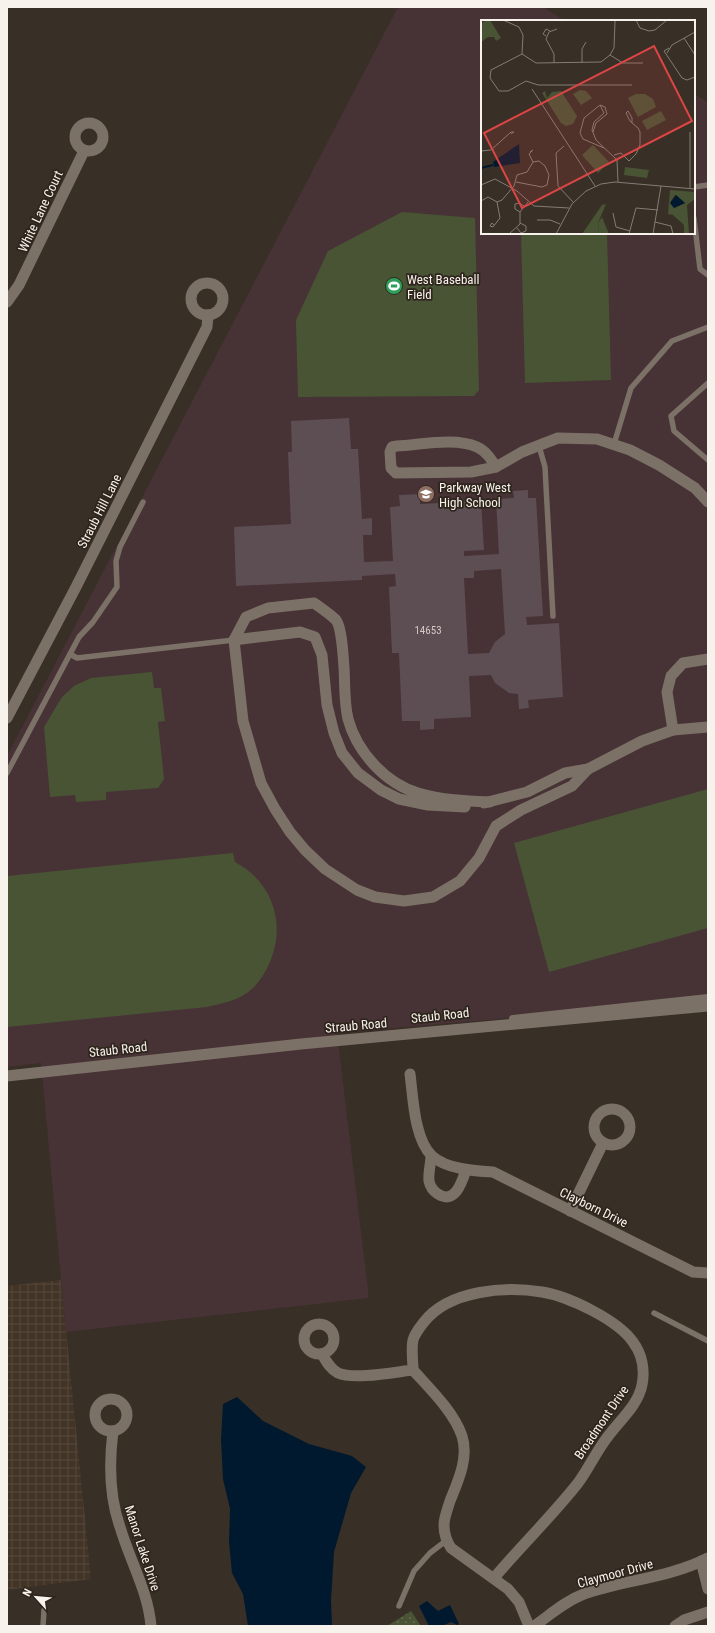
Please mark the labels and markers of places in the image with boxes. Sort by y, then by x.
place label: West Baseball Field [407,272,480,302]
sports icon: West Baseball Field [384,276,404,296]
place label: Parkway West High School [439,480,511,510]
school or university icon: Parkway West High School [416,484,436,504]

